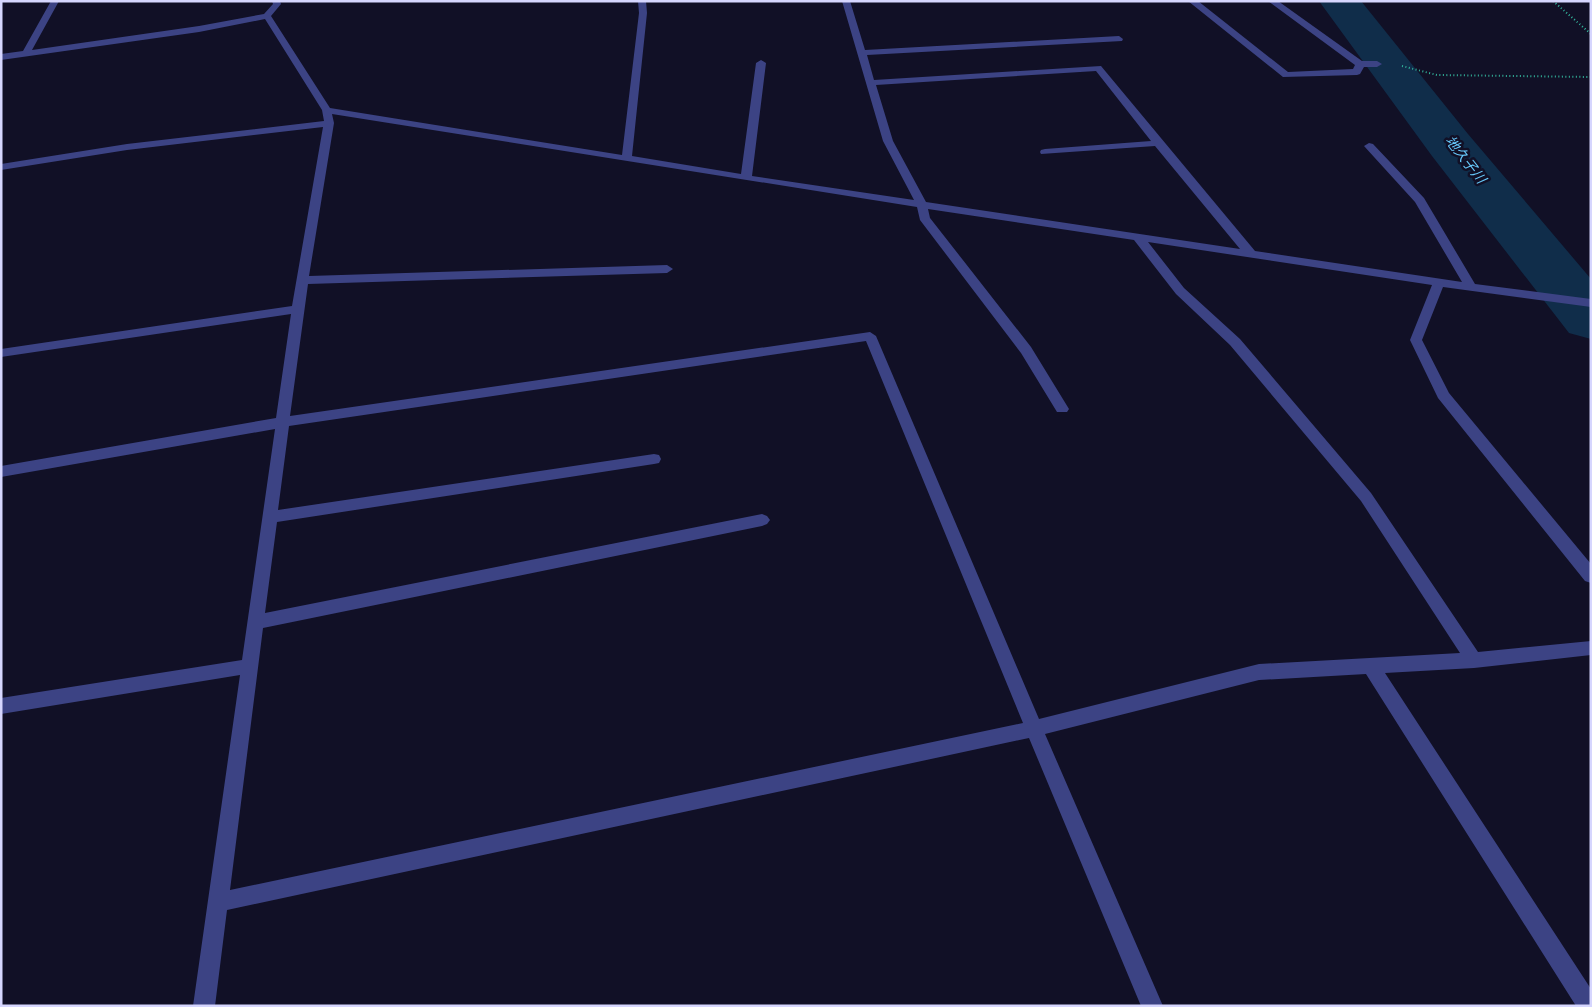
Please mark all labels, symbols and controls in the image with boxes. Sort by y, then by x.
water label: 地久子川 [1440,132,1491,190]

